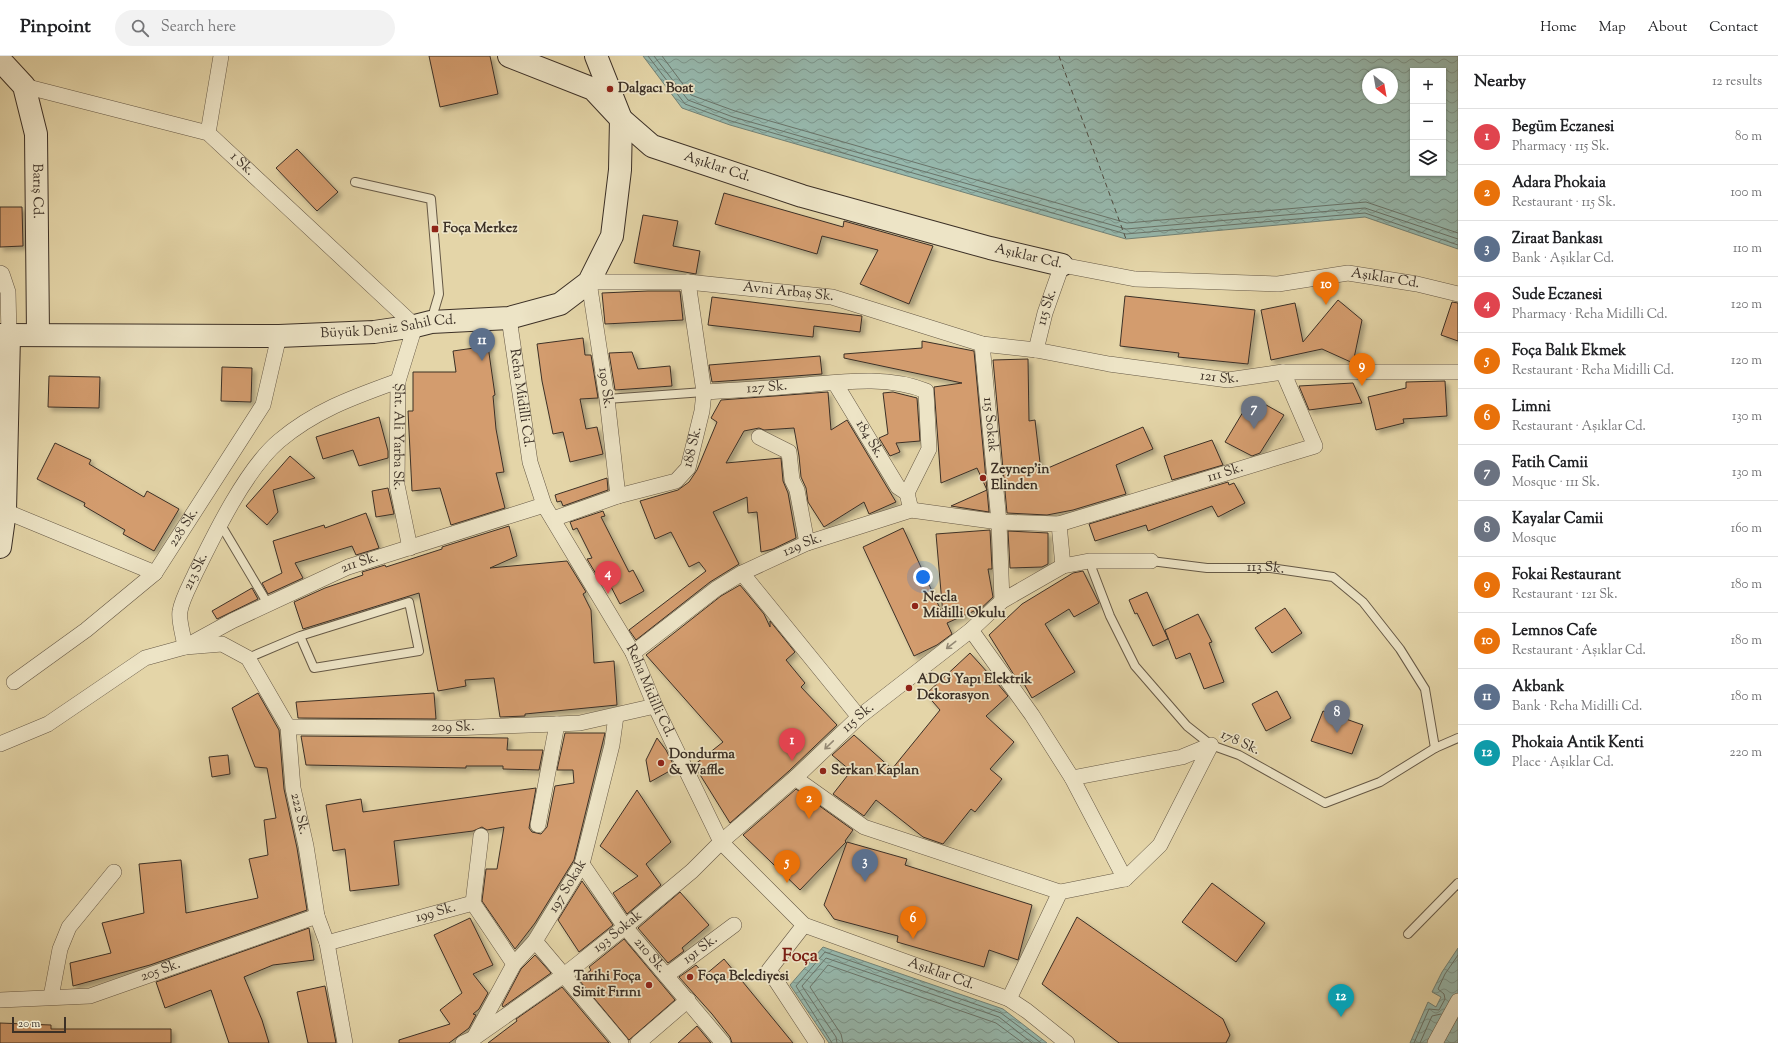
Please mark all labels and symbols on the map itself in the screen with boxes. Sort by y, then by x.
north arrow [1362,68,1398,104]
place label: Dalgacı Boat [618,79,693,99]
marker: Dalgacı Boat [605,84,615,94]
street label: Aşıklar Cd. [681,147,753,188]
street label: 1 Sk. [225,148,259,181]
street label: Barış Cd. [26,163,47,219]
place label: Foça Merkez [443,219,518,239]
marker: Foça Merkez [430,224,440,234]
street label: Aşıklar Cd. [992,239,1064,275]
street label: Aşıklar Cd. [1349,264,1422,294]
pin: 10 [1313,272,1339,305]
street label: Avni Arbaş Sk. [742,278,837,307]
street label: 115 Sk. [1032,287,1063,328]
street label: Büyük Deniz Sahil Cd. [320,311,457,344]
pin: 11 [469,328,495,361]
street label: Reha Midilli Cd. [504,347,538,449]
pin: 9 [1349,353,1375,386]
street label: 190 Sk. [592,366,618,410]
street label: 121 Sk. [1199,366,1240,390]
street label: 127 Sk. [746,377,788,399]
street label: Şht. Ali Yarba Sk. [387,383,408,492]
street label: 115 Sokak [977,396,1002,453]
pin: 7 [1241,396,1267,429]
street label: 184 Sk. [850,417,888,462]
street label: 188 Sk. [678,425,708,470]
street label: 111 Sk. [1205,458,1246,488]
place label: Zeynep'in Elinden [991,460,1050,496]
marker: Zeynep'in Elinden [978,473,988,483]
street label: 228 Sk. [164,504,204,551]
street label: 129 Sk. [780,529,825,563]
street label: 211 Sk. [337,548,381,579]
street label: 213 Sk. [179,550,214,594]
street label: 113 Sk. [1247,558,1286,580]
pin: 4 [595,561,621,594]
your location [913,567,933,587]
place label: Necla Midilli Okulu [923,588,1007,624]
marker: Necla Midilli Okulu [910,601,920,611]
street label: Reha Midilli Cd. [620,641,679,741]
one-way arrow [946,641,957,649]
place label: ADG Yapı Elektrik Dekorasyon [917,670,1032,706]
marker: ADG Yapı Elektrik Dekorasyon [904,683,914,693]
street label: 115 Sk. [838,698,879,738]
pin: 8 [1324,700,1350,733]
street label: 209 Sk. [431,717,475,738]
street label: 178 Sk. [1217,725,1263,761]
pin: 1 [779,728,805,761]
one-way arrow [824,740,834,750]
place label: Dondurma & Waffle [669,745,736,781]
marker: Dondurma & Waffle [656,758,666,768]
place label: Serkan Kaplan [831,761,920,781]
marker: Serkan Kaplan [818,766,828,776]
pin: 2 [796,786,822,819]
street label: 222 Sk. [284,791,313,837]
pin: 3 [852,849,878,882]
pin: 5 [774,850,800,883]
street label: 197 Sokak [544,856,592,917]
street label: 199 Sk. [414,898,458,928]
street label: 193 Sokak [589,906,647,958]
pin: 6 [900,906,926,939]
street label: 191 Sk. [679,930,722,969]
street label: 210 Sk. [628,934,670,978]
district label: Foça [782,944,819,970]
street label: Aşıklar Cd. [905,953,977,996]
street label: 205 Sk. [138,955,183,987]
place label: Tarihi Foça Simit Fırını [572,967,642,1003]
place label: Foça Belediyesi [698,967,789,987]
marker: Foça Belediyesi [685,972,695,982]
marker: Tarihi Foça Simit Fırını [644,980,654,990]
pin: 12 [1328,984,1354,1017]
scale bar [12,1015,66,1034]

